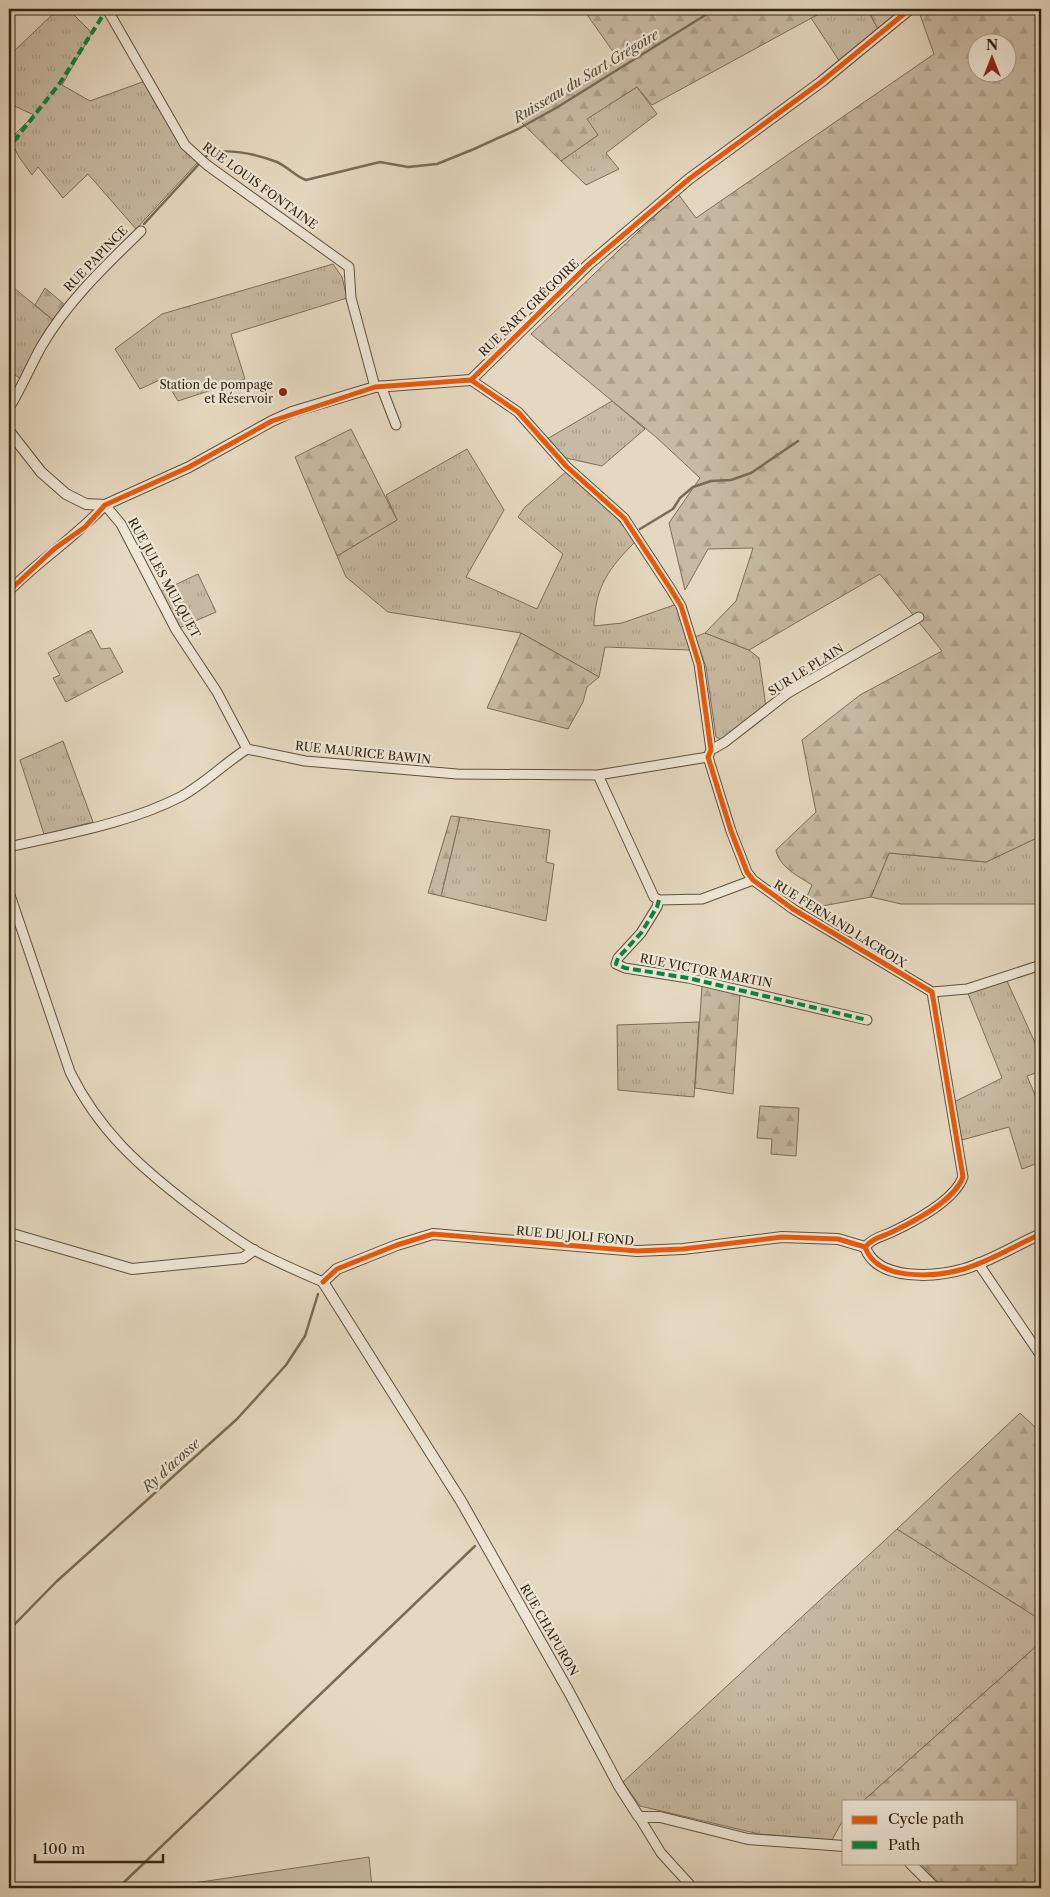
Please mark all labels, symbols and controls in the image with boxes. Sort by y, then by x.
water label: Ruisseau du Sart Grégoire [509,25,663,127]
north arrow [968,32,1018,82]
text: N [986,36,998,54]
street label: RUE LOUIS FONTAINE [200,139,321,232]
street label: RUE PAPINCE [61,223,131,295]
street label: RUE SART GRÉGOIRE [475,255,582,359]
place label: Station de pompage et Réservoir [159,377,273,406]
marker: Station de pompage et Réservoir [277,386,289,398]
street label: RUE JULES MULQUET [125,515,204,641]
street label: SUR LE PLAIN [765,640,846,699]
street label: RUE MAURICE BAWIN [294,738,432,767]
street label: RUE FERNAND LACROIX [771,876,910,971]
street label: RUE VICTOR MARTIN [639,950,774,991]
street label: RUE DU JOLI FOND [515,1223,635,1248]
water label: Ry d'acosse [138,1433,205,1496]
street label: RUE CHAPURON [517,1581,582,1678]
legend [842,1800,1018,1864]
text: Cycle path [888,1809,965,1828]
scale bar [35,1832,162,1864]
text: Path [888,1835,921,1854]
text: 100 m [42,1839,85,1858]

